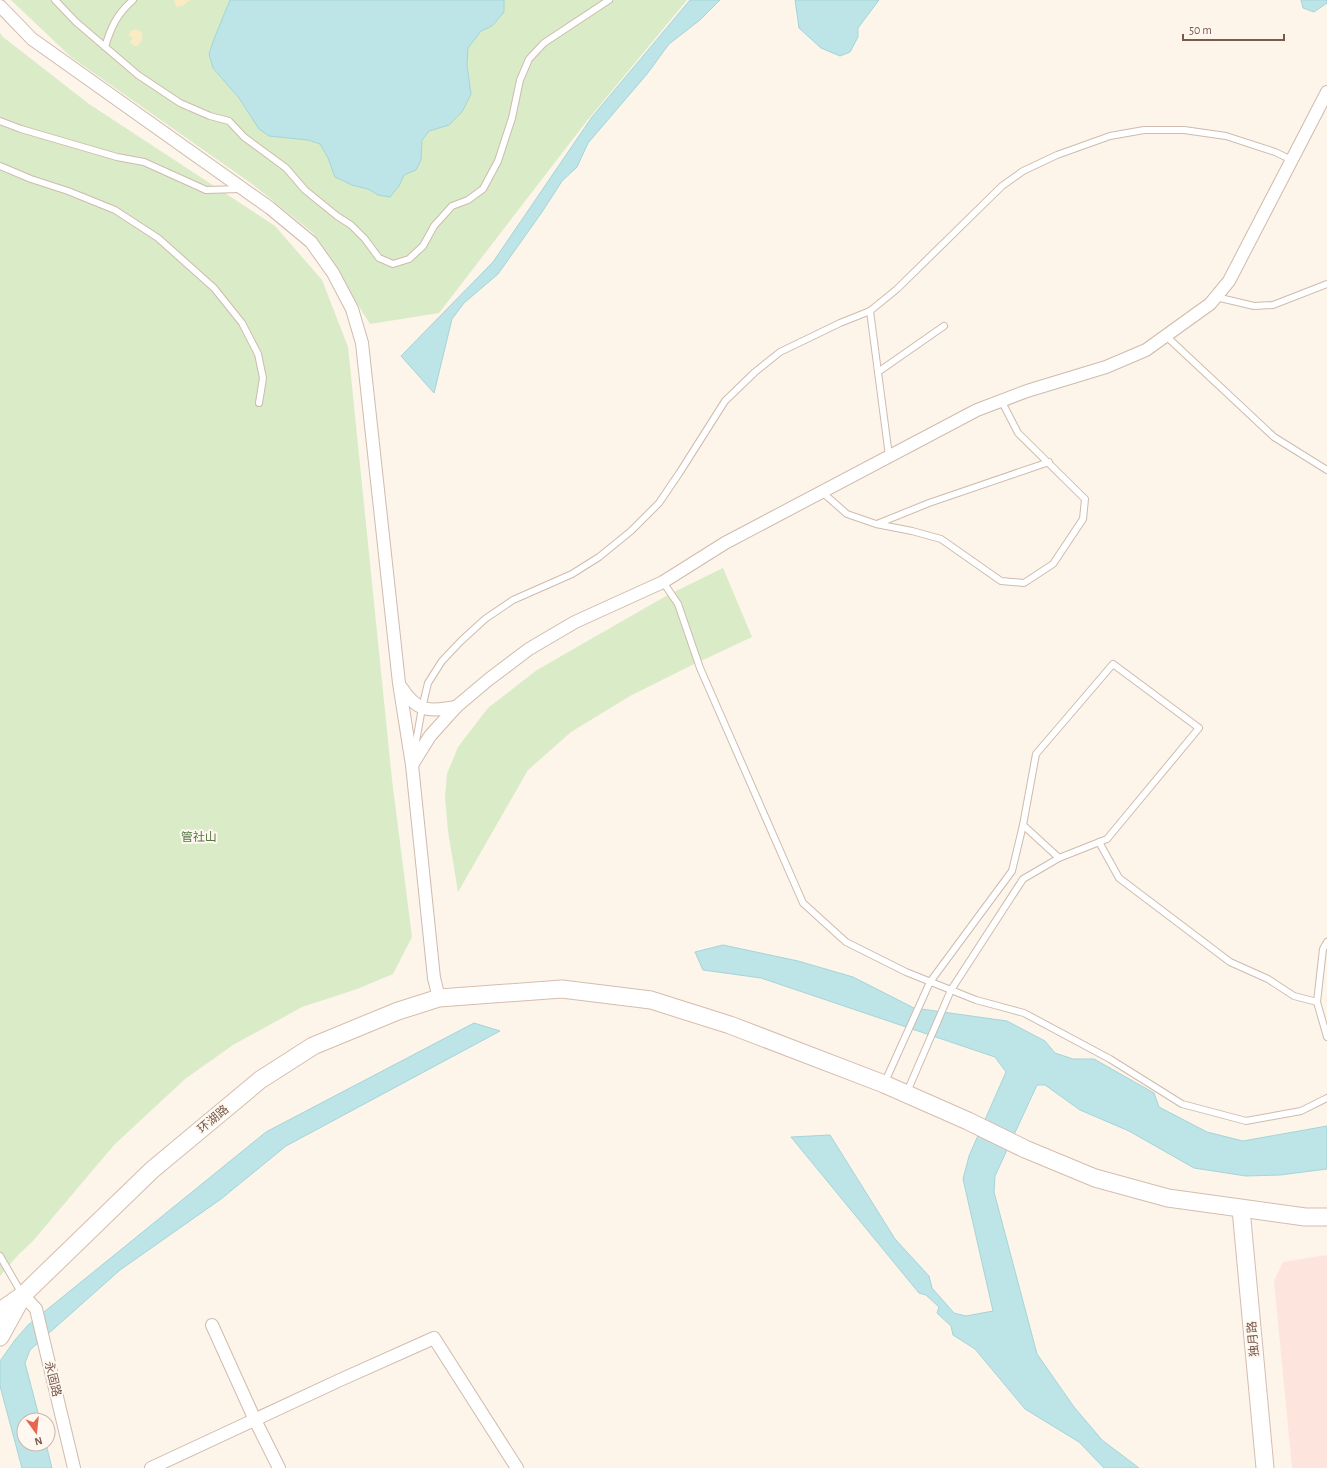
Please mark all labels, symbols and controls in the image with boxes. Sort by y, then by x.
scale bar [1183,16,1284,42]
text: 50 m [1189,24,1212,36]
park label: 管社山 [181,830,217,843]
street label: 环湖路 [195,1102,231,1135]
street label: 独月路 [1244,1321,1261,1358]
street label: 永固路 [43,1360,64,1398]
north arrow [16,1412,56,1452]
text: N [33,1435,44,1447]

